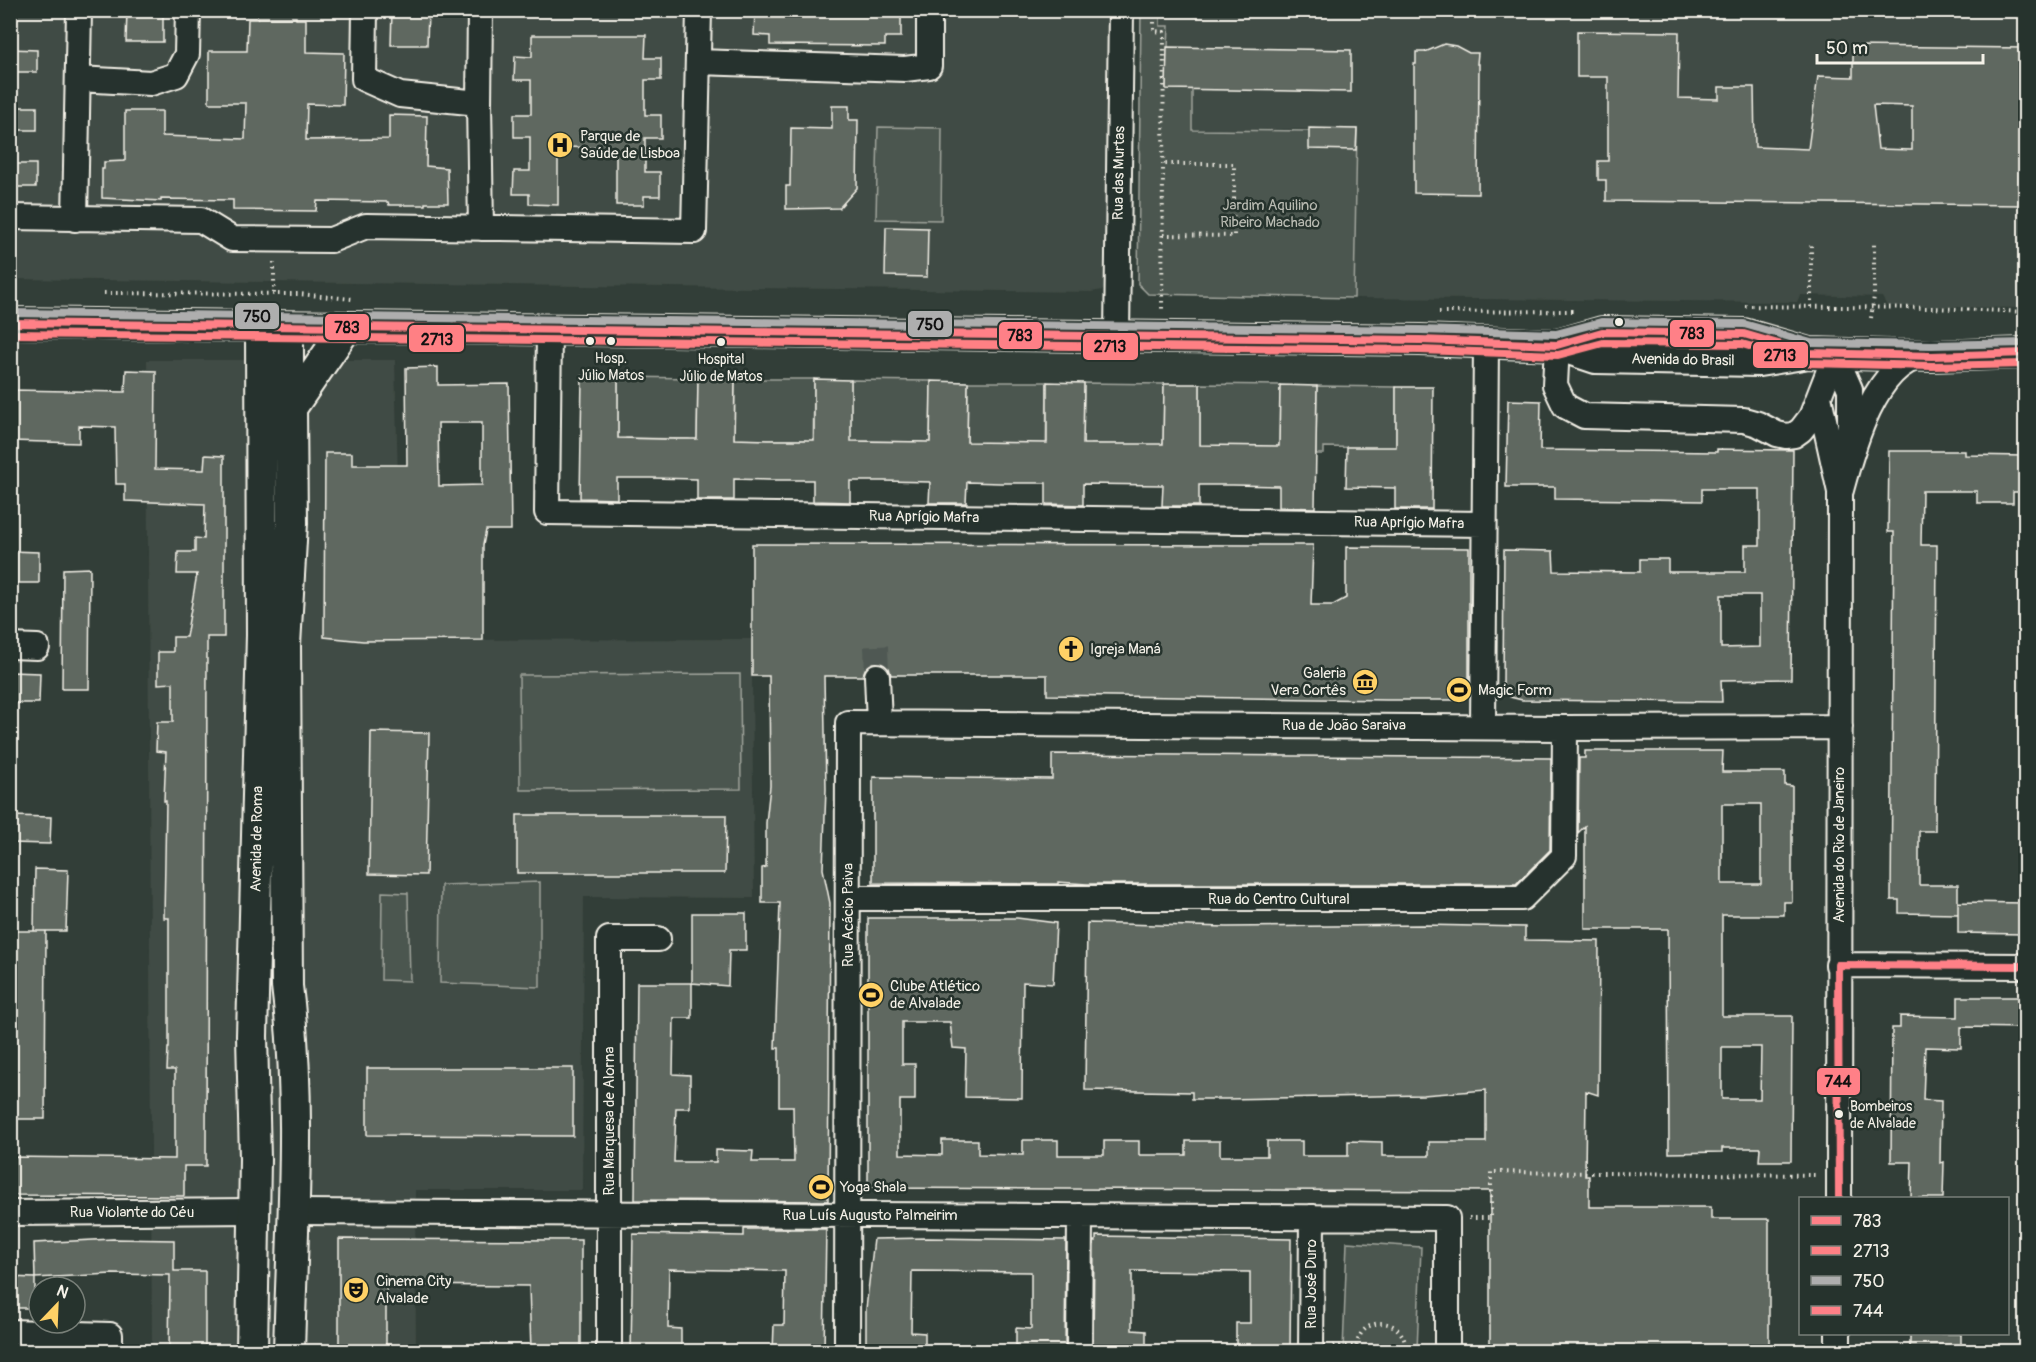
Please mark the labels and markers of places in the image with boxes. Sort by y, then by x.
place label: Parque de Saúde de Lisboa [580,127,680,163]
hospital icon: Parque de Saúde de Lisboa [545,130,575,160]
unlabelled marker [1613,316,1625,328]
unlabelled marker [584,335,596,347]
marker: Hosp. Júlio Matos [605,335,617,347]
marker: Hospital Júlio de Matos [715,336,727,348]
place label: Hosp. Júlio Matos [578,350,645,384]
place label: Hospital Júlio de Matos [680,351,763,385]
church icon: Igreja Maná [1056,634,1086,664]
place label: Igreja Maná [1090,640,1161,659]
place label: Galeria Vera Cortês [1271,664,1346,700]
museum icon: Galeria Vera Cortês [1350,667,1380,697]
sports icon: Magic Form [1444,675,1474,705]
place label: Magic Form [1478,681,1552,700]
place label: Clube Atlético de Alvalade [890,977,980,1013]
sports icon: Clube Atlético de Alvalade [856,980,886,1010]
place label: Bombeiros de Alvalade [1850,1098,1916,1132]
marker: Bombeiros de Alvalade [1833,1108,1845,1120]
sports icon: Yoga Shala [806,1172,836,1202]
place label: Yoga Shala [839,1178,907,1197]
place label: Cinema City Alvalade [376,1272,452,1308]
theatre icon: Cinema City Alvalade [341,1275,371,1305]

